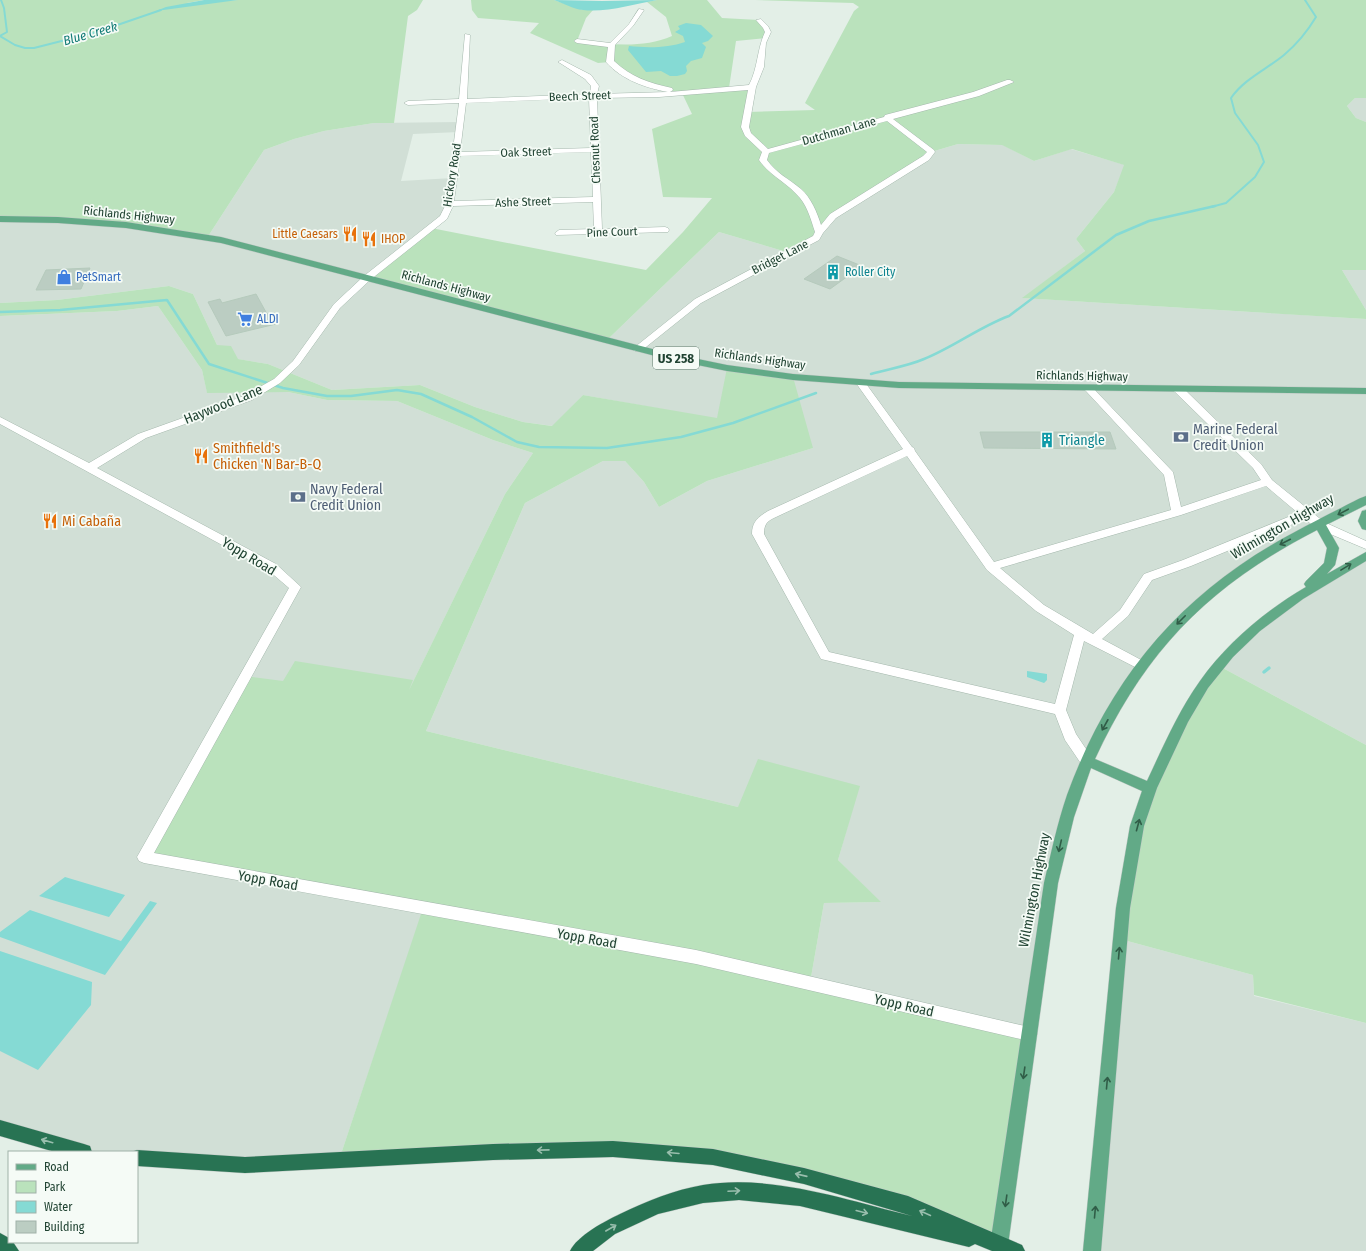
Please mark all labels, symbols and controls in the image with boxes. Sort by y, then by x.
water label: Blue Creek [61,18,119,48]
street label: Beech Street [549,88,611,104]
street label: Dutchman Lane [801,114,878,148]
street label: Chesnut Road [587,116,603,184]
street label: Hickory Road [440,142,464,208]
street label: Oak Street [500,144,552,160]
street label: Ashe Street [495,194,551,210]
street label: Richlands Highway [83,203,176,227]
street label: Pine Court [586,224,638,240]
restaurant icon: Little Caesars [341,225,359,243]
place label: Little Caesars [272,227,338,241]
restaurant icon: IHOP [360,230,378,248]
place label: IHOP [381,232,405,246]
street label: Bridget Lane [749,237,811,277]
building icon: Roller City [824,263,842,281]
place label: Roller City [845,265,896,279]
street label: Richlands Highway [400,267,493,305]
shop icon: PetSmart [55,268,73,286]
place label: PetSmart [76,270,121,284]
supermarket icon: ALDI [236,310,254,328]
place label: ALDI [257,312,279,326]
street label: Richlands Highway [714,346,807,372]
road number: US 258 [653,347,699,369]
street label: Richlands Highway [1036,368,1129,384]
street label: Haywood Lane [181,381,265,428]
place label: Marine Federal Credit Union [1193,421,1278,454]
bank icon: Marine Federal Credit Union [1172,428,1190,446]
building icon: Triangle [1038,431,1056,449]
place label: Triangle [1059,432,1105,449]
place label: Smithfield's Chicken 'N Bar-B-Q [213,440,321,473]
restaurant icon: Smithfield's Chicken 'N Bar-B-Q [192,447,210,465]
place label: Navy Federal Credit Union [310,481,383,514]
bank icon: Navy Federal Credit Union [289,488,307,506]
street label: Wilmington Highway [1228,490,1337,563]
one-way arrow [1337,509,1349,517]
restaurant icon: Mi Cabaña [41,512,59,530]
place label: Mi Cabaña [62,513,121,530]
street label: Yopp Road [218,534,279,579]
one-way arrow [1279,539,1291,547]
one-way arrow [1340,563,1352,571]
one-way arrow [1176,615,1186,625]
one-way arrow [1101,719,1108,731]
one-way arrow [1135,819,1142,832]
street label: Wilmington Highway [1015,831,1054,949]
one-way arrow [1055,839,1063,852]
street label: Yopp Road [237,867,299,894]
street label: Yopp Road [556,925,618,952]
one-way arrow [1115,947,1122,960]
street label: Yopp Road [872,990,935,1021]
one-way arrow [1020,1066,1028,1079]
one-way arrow [1103,1077,1111,1090]
one-way arrow [40,1137,53,1144]
one-way arrow [537,1147,550,1154]
one-way arrow [667,1150,680,1157]
legend [8,1151,138,1243]
text: Road [44,1160,69,1174]
one-way arrow [795,1171,808,1179]
text: Park [44,1180,66,1194]
one-way arrow [727,1188,740,1195]
one-way arrow [1002,1194,1010,1207]
text: Water [44,1200,73,1214]
one-way arrow [1092,1206,1099,1219]
one-way arrow [855,1209,868,1216]
one-way arrow [920,1209,932,1216]
text: Building [44,1220,85,1234]
one-way arrow [605,1223,617,1231]

